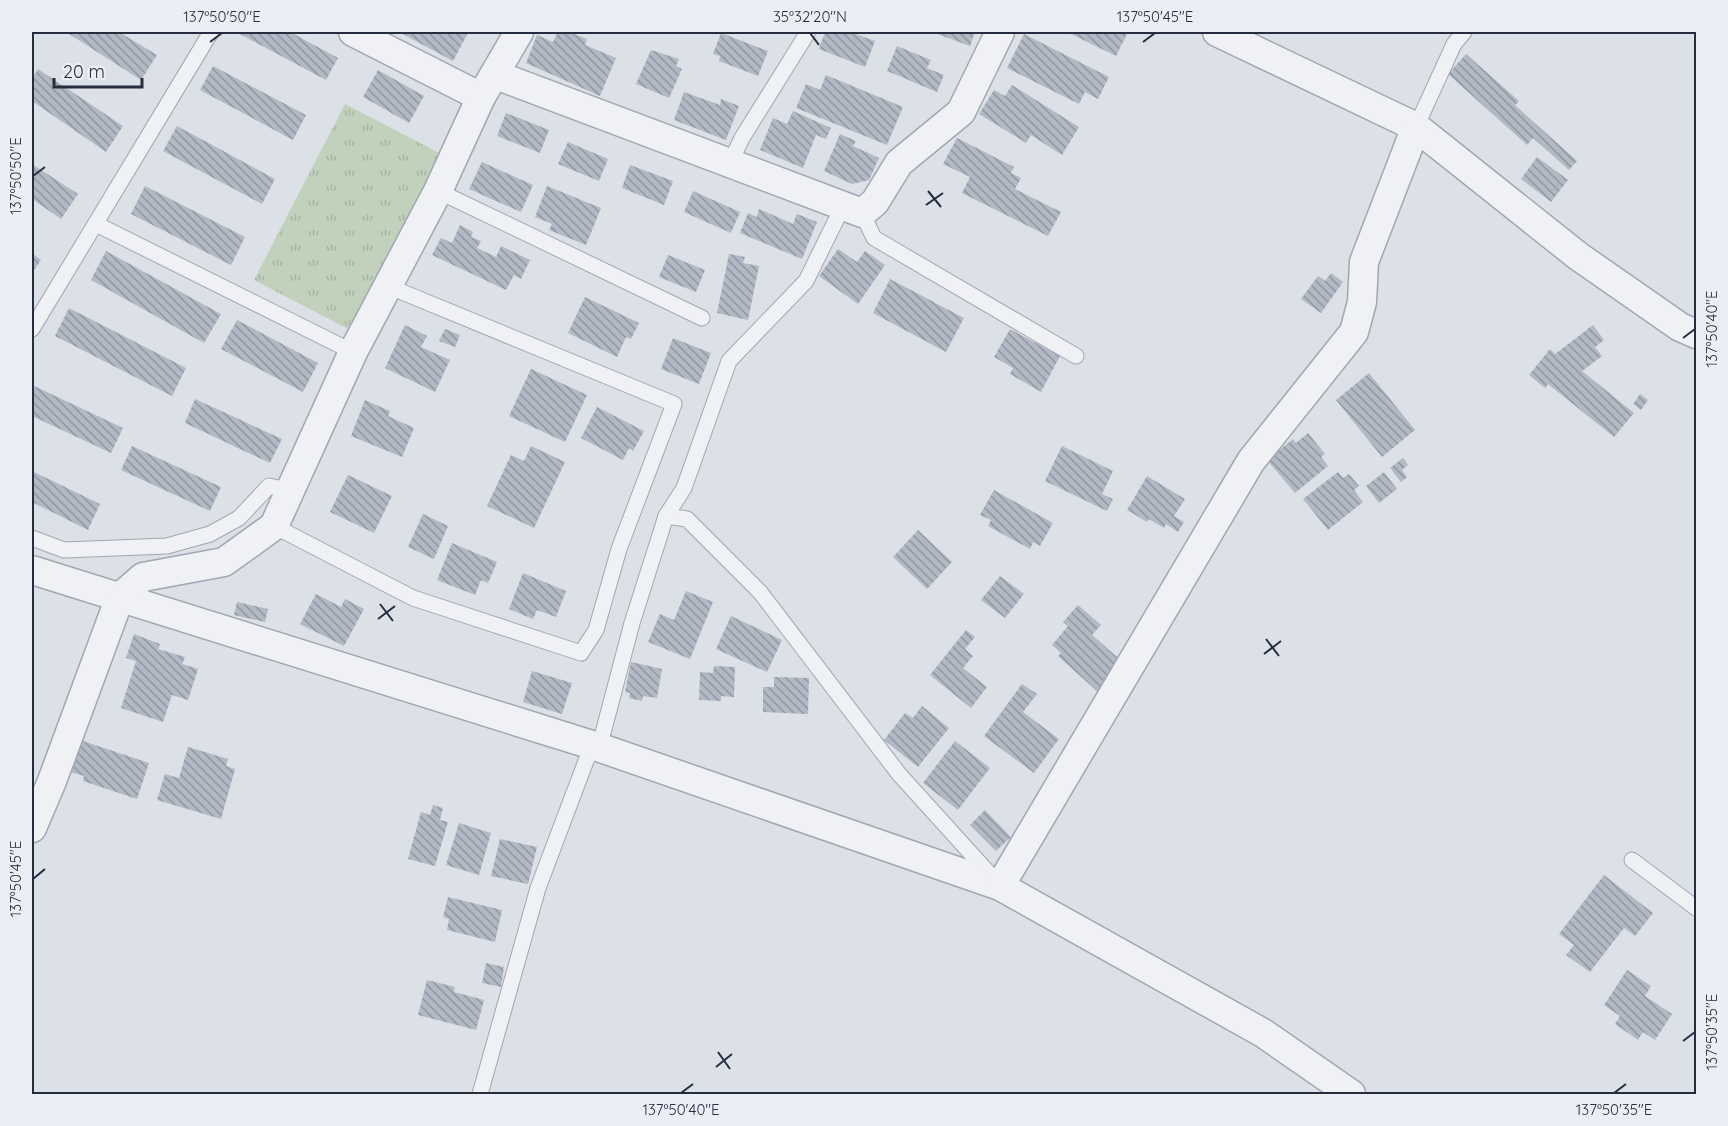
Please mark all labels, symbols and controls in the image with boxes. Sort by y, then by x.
text: 137°50'50"E [183,7,261,26]
text: 35°32'20"N [773,7,847,26]
text: 137°50'45"E [1117,7,1193,26]
scale bar [54,51,142,89]
text: 20 m [63,60,105,83]
text: 137°50'50"E [6,137,25,215]
text: 137°50'40"E [1702,290,1721,368]
text: 137°50'45"E [6,841,25,917]
text: 137°50'35"E [1702,994,1721,1070]
text: 137°50'40"E [642,1100,720,1119]
text: 137°50'35"E [1576,1100,1652,1119]

